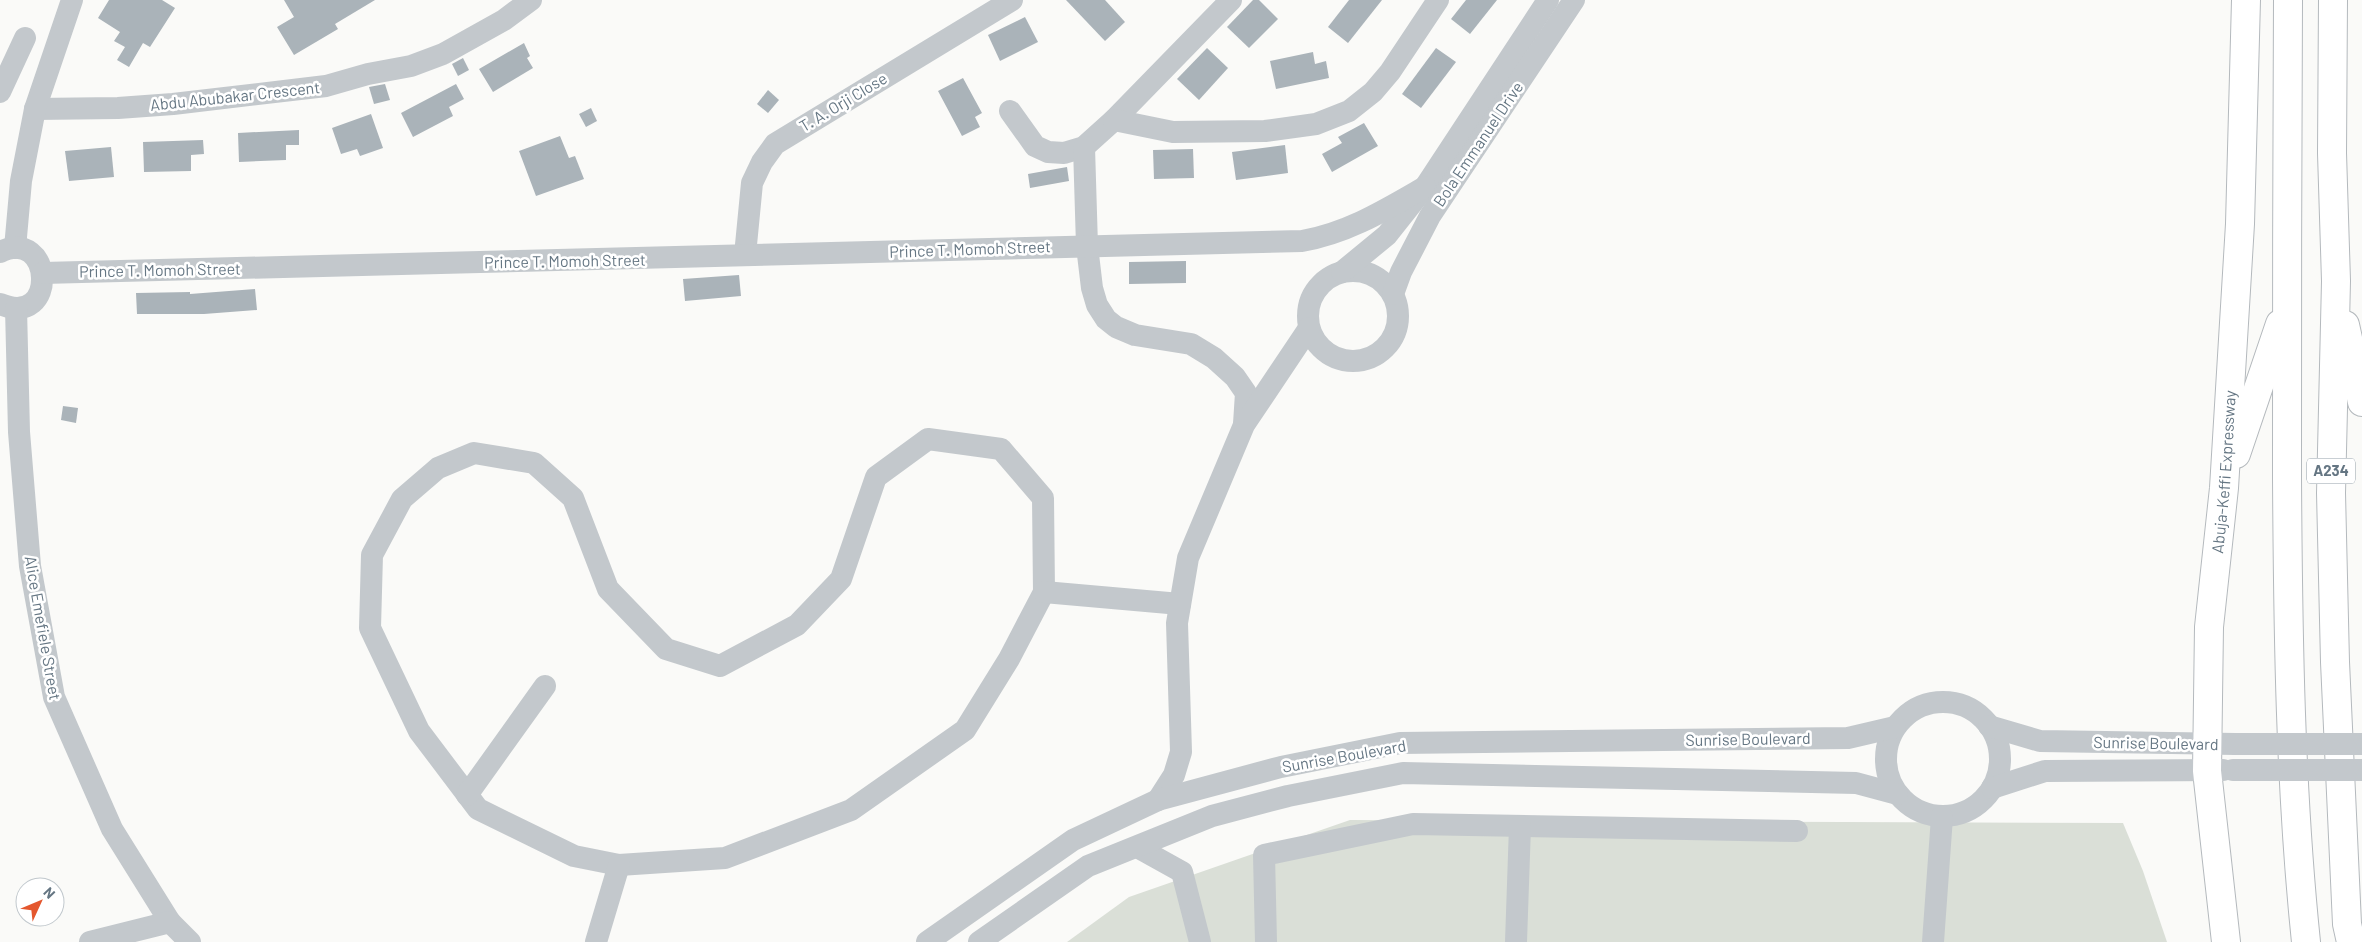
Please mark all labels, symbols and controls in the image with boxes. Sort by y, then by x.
street label: T. A. Orji Close [795,68,890,135]
street label: Abdu Abubakar Crescent [149,77,321,114]
street label: Bola Emmanuel Drive [1429,78,1526,210]
street label: Prince T. Momoh Street [889,236,1051,261]
street label: Prince T. Momoh Street [484,250,646,271]
street label: Prince T. Momoh Street [79,259,241,280]
street label: Abuja-Keffi Expressway [2207,389,2239,554]
road number: A234 [2307,458,2355,484]
street label: Alice Emefiele Street [21,554,66,702]
street label: Sunrise Boulevard [1685,728,1811,749]
street label: Sunrise Boulevard [2093,732,2219,753]
street label: Sunrise Boulevard [1281,735,1407,776]
north arrow [15,877,65,927]
text: N [40,883,59,902]

